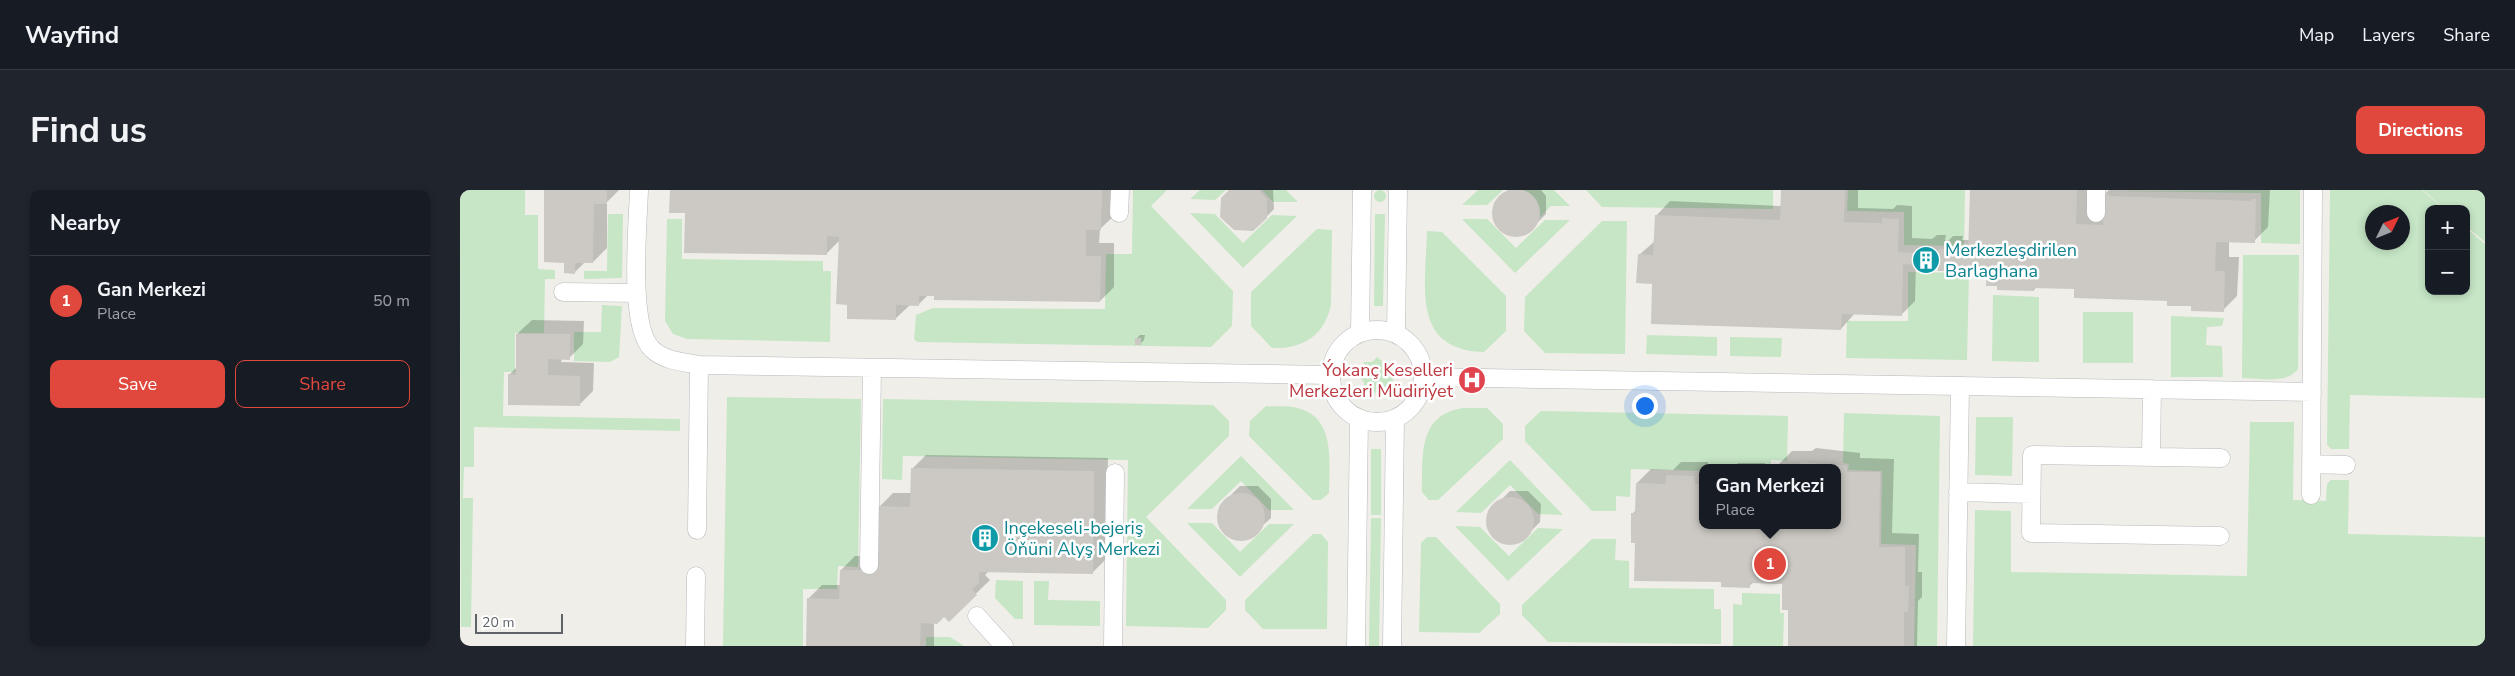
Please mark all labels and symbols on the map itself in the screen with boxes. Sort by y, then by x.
north arrow [2365,205,2410,250]
place label: Merkezleşdirilen Barlaghana [1945,238,2077,283]
building icon: Merkezleşdirilen Barlaghana [1911,245,1941,275]
place label: Ýokanç Keselleri Merkezleri Müdiriýet [1289,358,1454,403]
hospital icon: Ýokanç Keselleri Merkezleri Müdiriýet [1457,365,1487,395]
your location [1632,393,1658,419]
place label: Inçekeseli-bejeriş Öňüni Alyş Merkezi [1004,516,1160,561]
building icon: Inçekeseli-bejeriş Öňüni Alyş Merkezi [970,523,1000,553]
pin: 1 [1754,545,1786,583]
scale bar [475,611,562,634]

